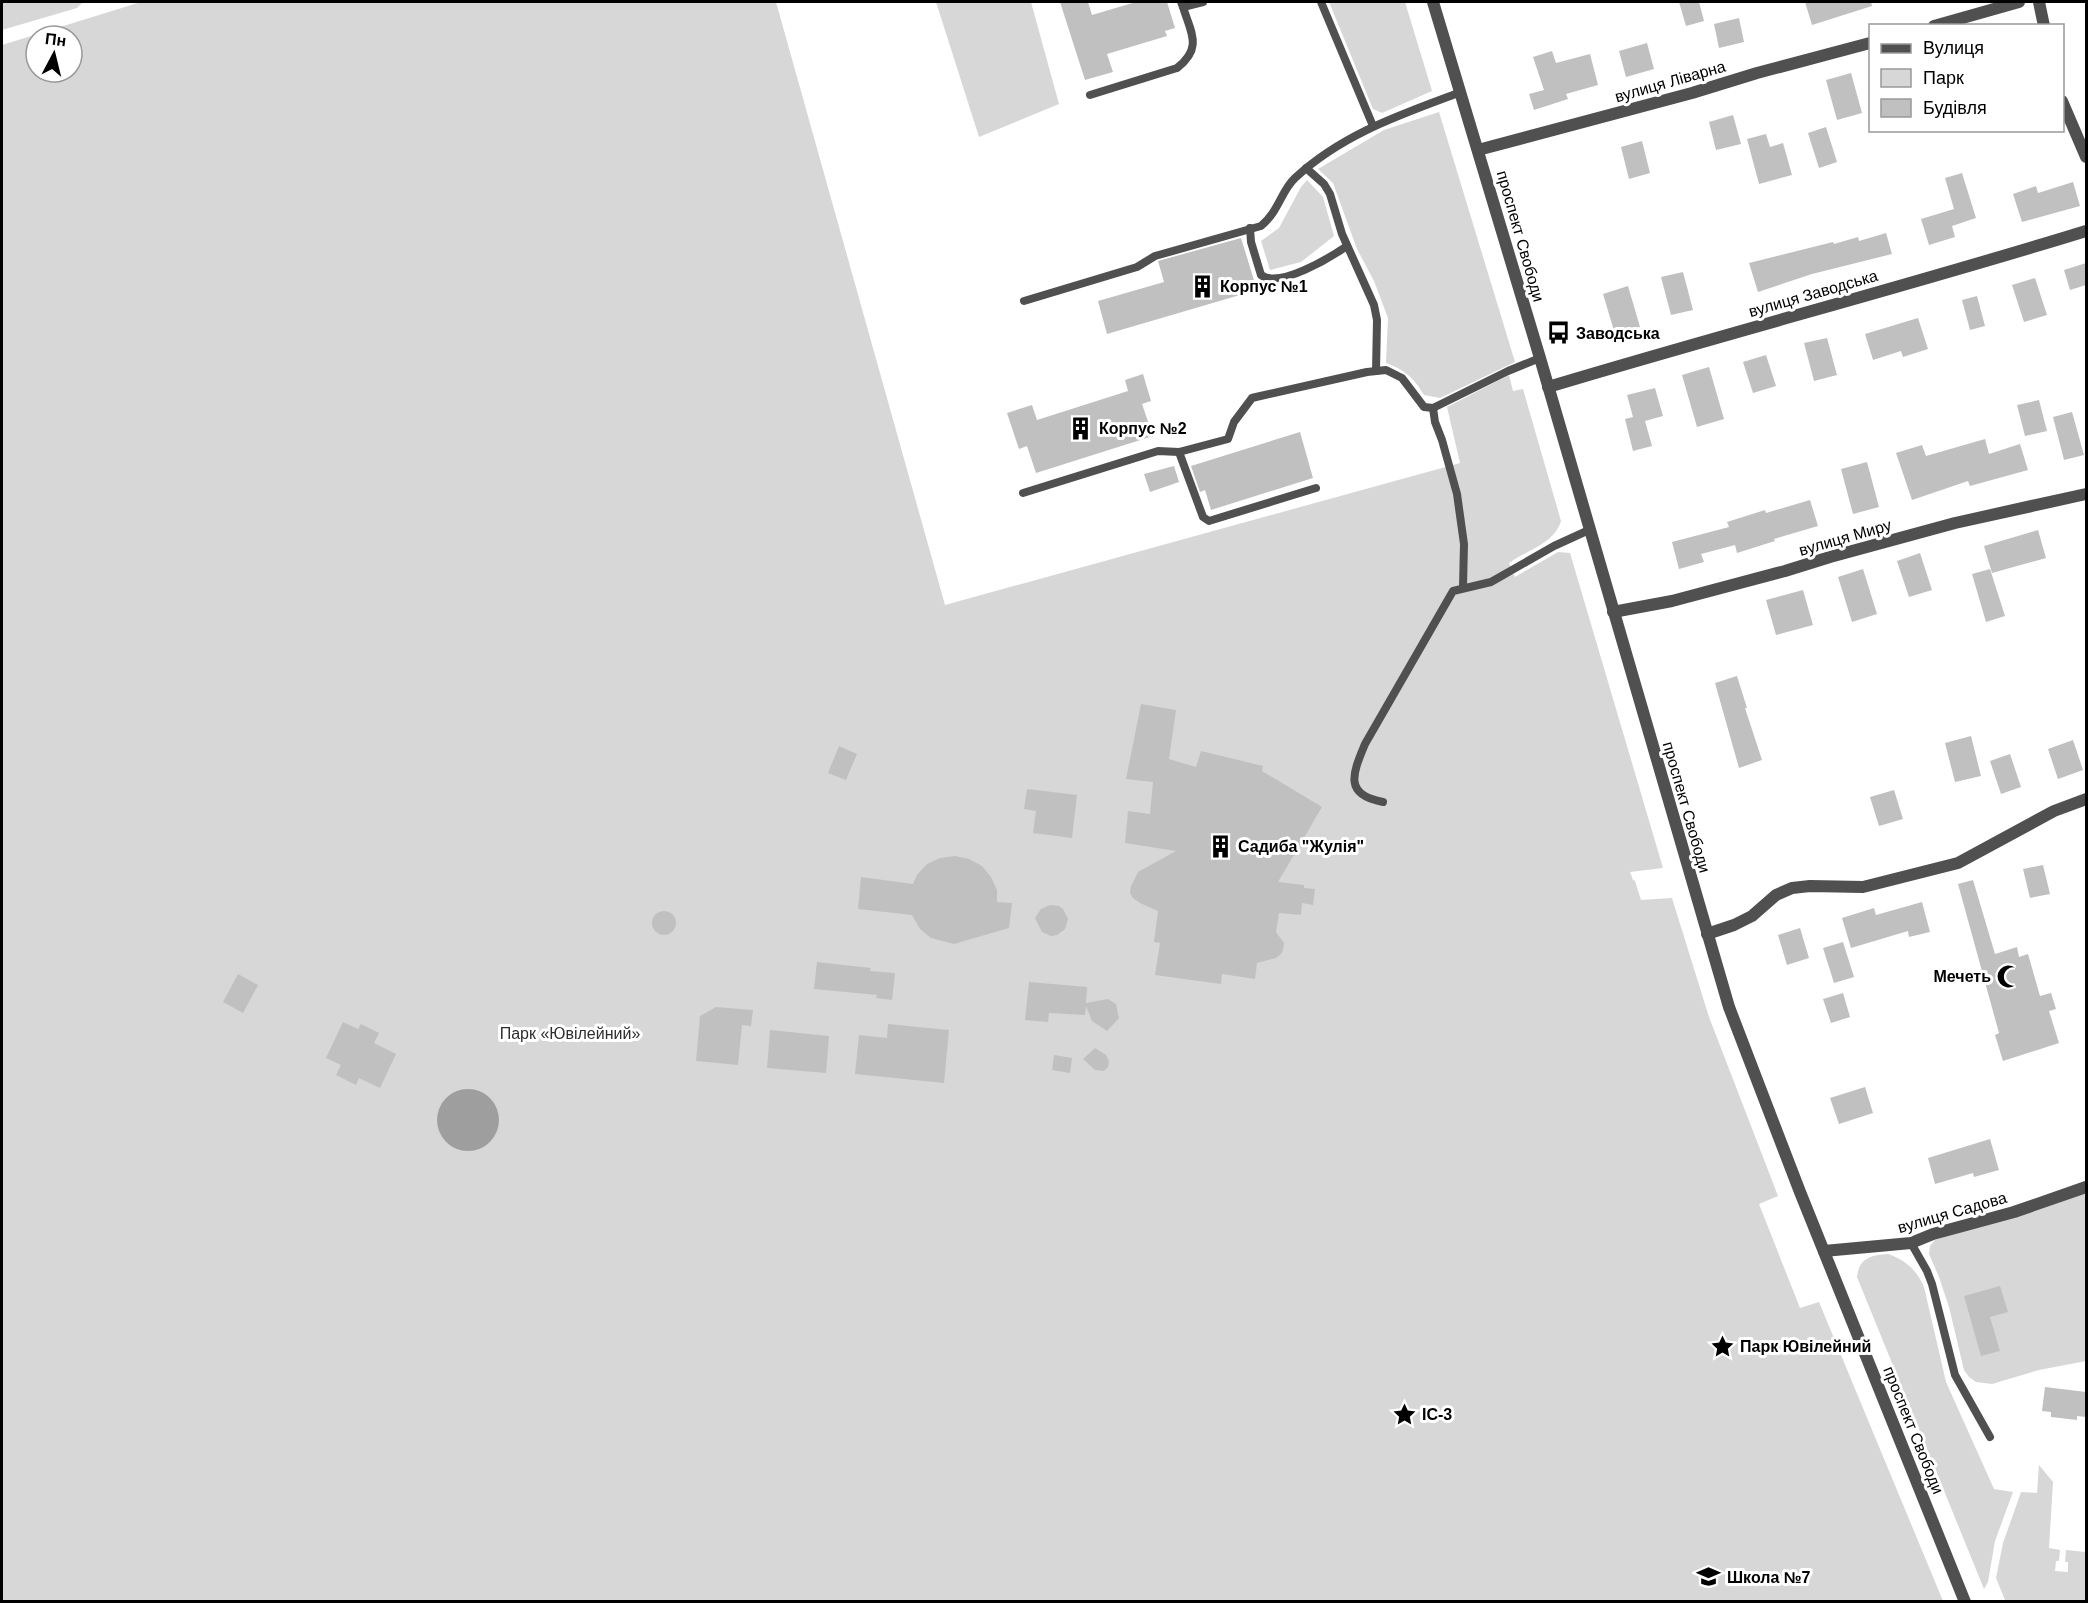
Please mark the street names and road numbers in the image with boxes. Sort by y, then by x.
street label: вулиця Ліварна [1613,58,1727,105]
street label: проспект Свободи [1494,169,1547,304]
street label: вулиця Заводська [1747,267,1880,320]
street label: вулиця Миру [1797,516,1893,559]
street label: проспект Свободи [1660,740,1713,875]
street label: вулиця Садова [1896,1189,2009,1236]
street label: проспект Свободи [1880,1364,1947,1496]

